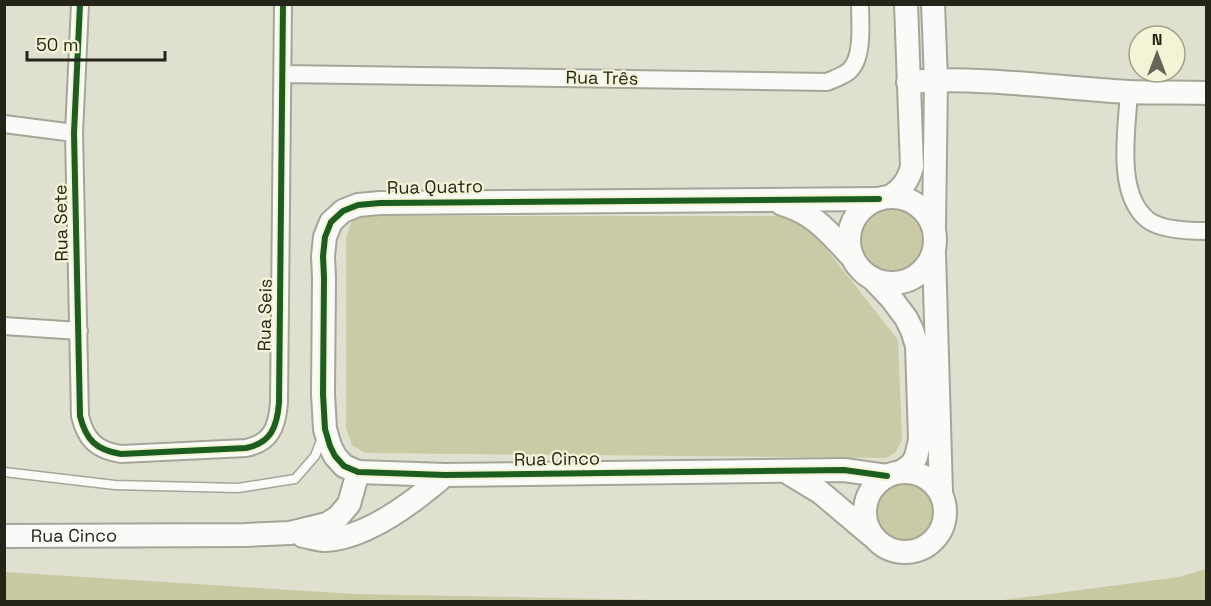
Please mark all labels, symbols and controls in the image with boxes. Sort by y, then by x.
scale bar [27,24,165,62]
north arrow [1127,24,1187,84]
text: N [1152,29,1162,50]
text: 50 m [36,33,78,56]
street label: Rua Três [565,65,639,90]
street label: Rua Quatro [387,174,483,199]
street label: Rua Sete [48,184,73,262]
street label: Rua Seis [252,278,277,352]
street label: Rua Cinco [514,446,600,471]
street label: Rua Cinco [31,524,117,547]

